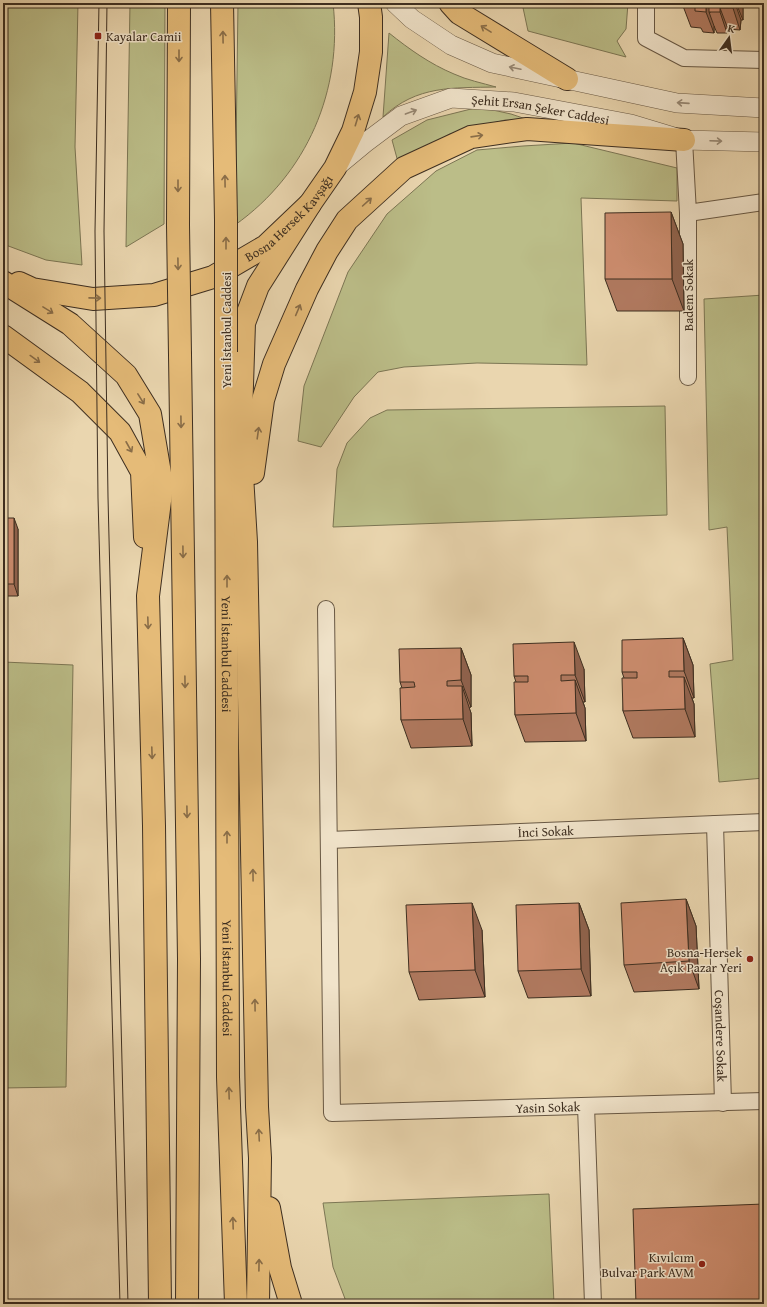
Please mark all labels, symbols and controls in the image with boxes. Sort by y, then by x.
north arrow [709,18,749,58]
text: K [726,20,737,37]
one-way arrow [481,25,492,33]
place label: Kayalar Camii [106,27,182,46]
marker: Kayalar Camii [93,31,103,41]
one-way arrow [219,31,227,44]
one-way arrow [175,49,183,62]
one-way arrow [509,63,522,71]
street label: Şehit Ersan Şeker Caddesi [471,90,611,130]
one-way arrow [677,100,690,107]
one-way arrow [405,108,418,115]
one-way arrow [354,113,361,126]
one-way arrow [470,132,483,140]
one-way arrow [709,137,722,144]
street label: Bosna Hersek Kavşağı [241,171,338,266]
one-way arrow [221,175,229,188]
one-way arrow [174,179,182,192]
one-way arrow [362,197,372,207]
one-way arrow [222,237,230,250]
one-way arrow [175,257,182,270]
street label: Badem Sokak [679,258,698,331]
street label: Yeni İstanbul Caddesi [217,271,236,388]
one-way arrow [88,294,101,302]
one-way arrow [295,305,302,317]
one-way arrow [42,307,54,315]
one-way arrow [29,355,40,363]
one-way arrow [137,393,145,405]
one-way arrow [177,415,185,428]
one-way arrow [255,427,263,440]
one-way arrow [125,441,133,453]
one-way arrow [179,545,187,558]
one-way arrow [223,575,231,588]
street label: Yeni İstanbul Caddesi [217,596,236,713]
one-way arrow [145,616,152,629]
one-way arrow [181,675,189,688]
one-way arrow [148,746,156,759]
one-way arrow [183,805,191,818]
street label: İnci Sokak [517,821,575,842]
one-way arrow [223,831,231,844]
one-way arrow [249,869,257,882]
street label: Yeni İstanbul Caddesi [218,920,237,1037]
place label: Bosna-Hersek Açık Pazar Yeri [660,943,742,977]
marker: Bosna-Hersek Açık Pazar Yeri [745,954,755,964]
street label: Coşandere Sokak [710,990,731,1083]
one-way arrow [252,999,259,1012]
one-way arrow [225,1087,232,1100]
street label: Yasin Sokak [515,1097,581,1118]
one-way arrow [255,1129,262,1142]
one-way arrow [230,1217,237,1230]
place label: Kıvılcım Bulvar Park AVM [601,1248,694,1282]
one-way arrow [255,1259,263,1272]
marker: Kıvılcım Bulvar Park AVM [697,1259,707,1269]

